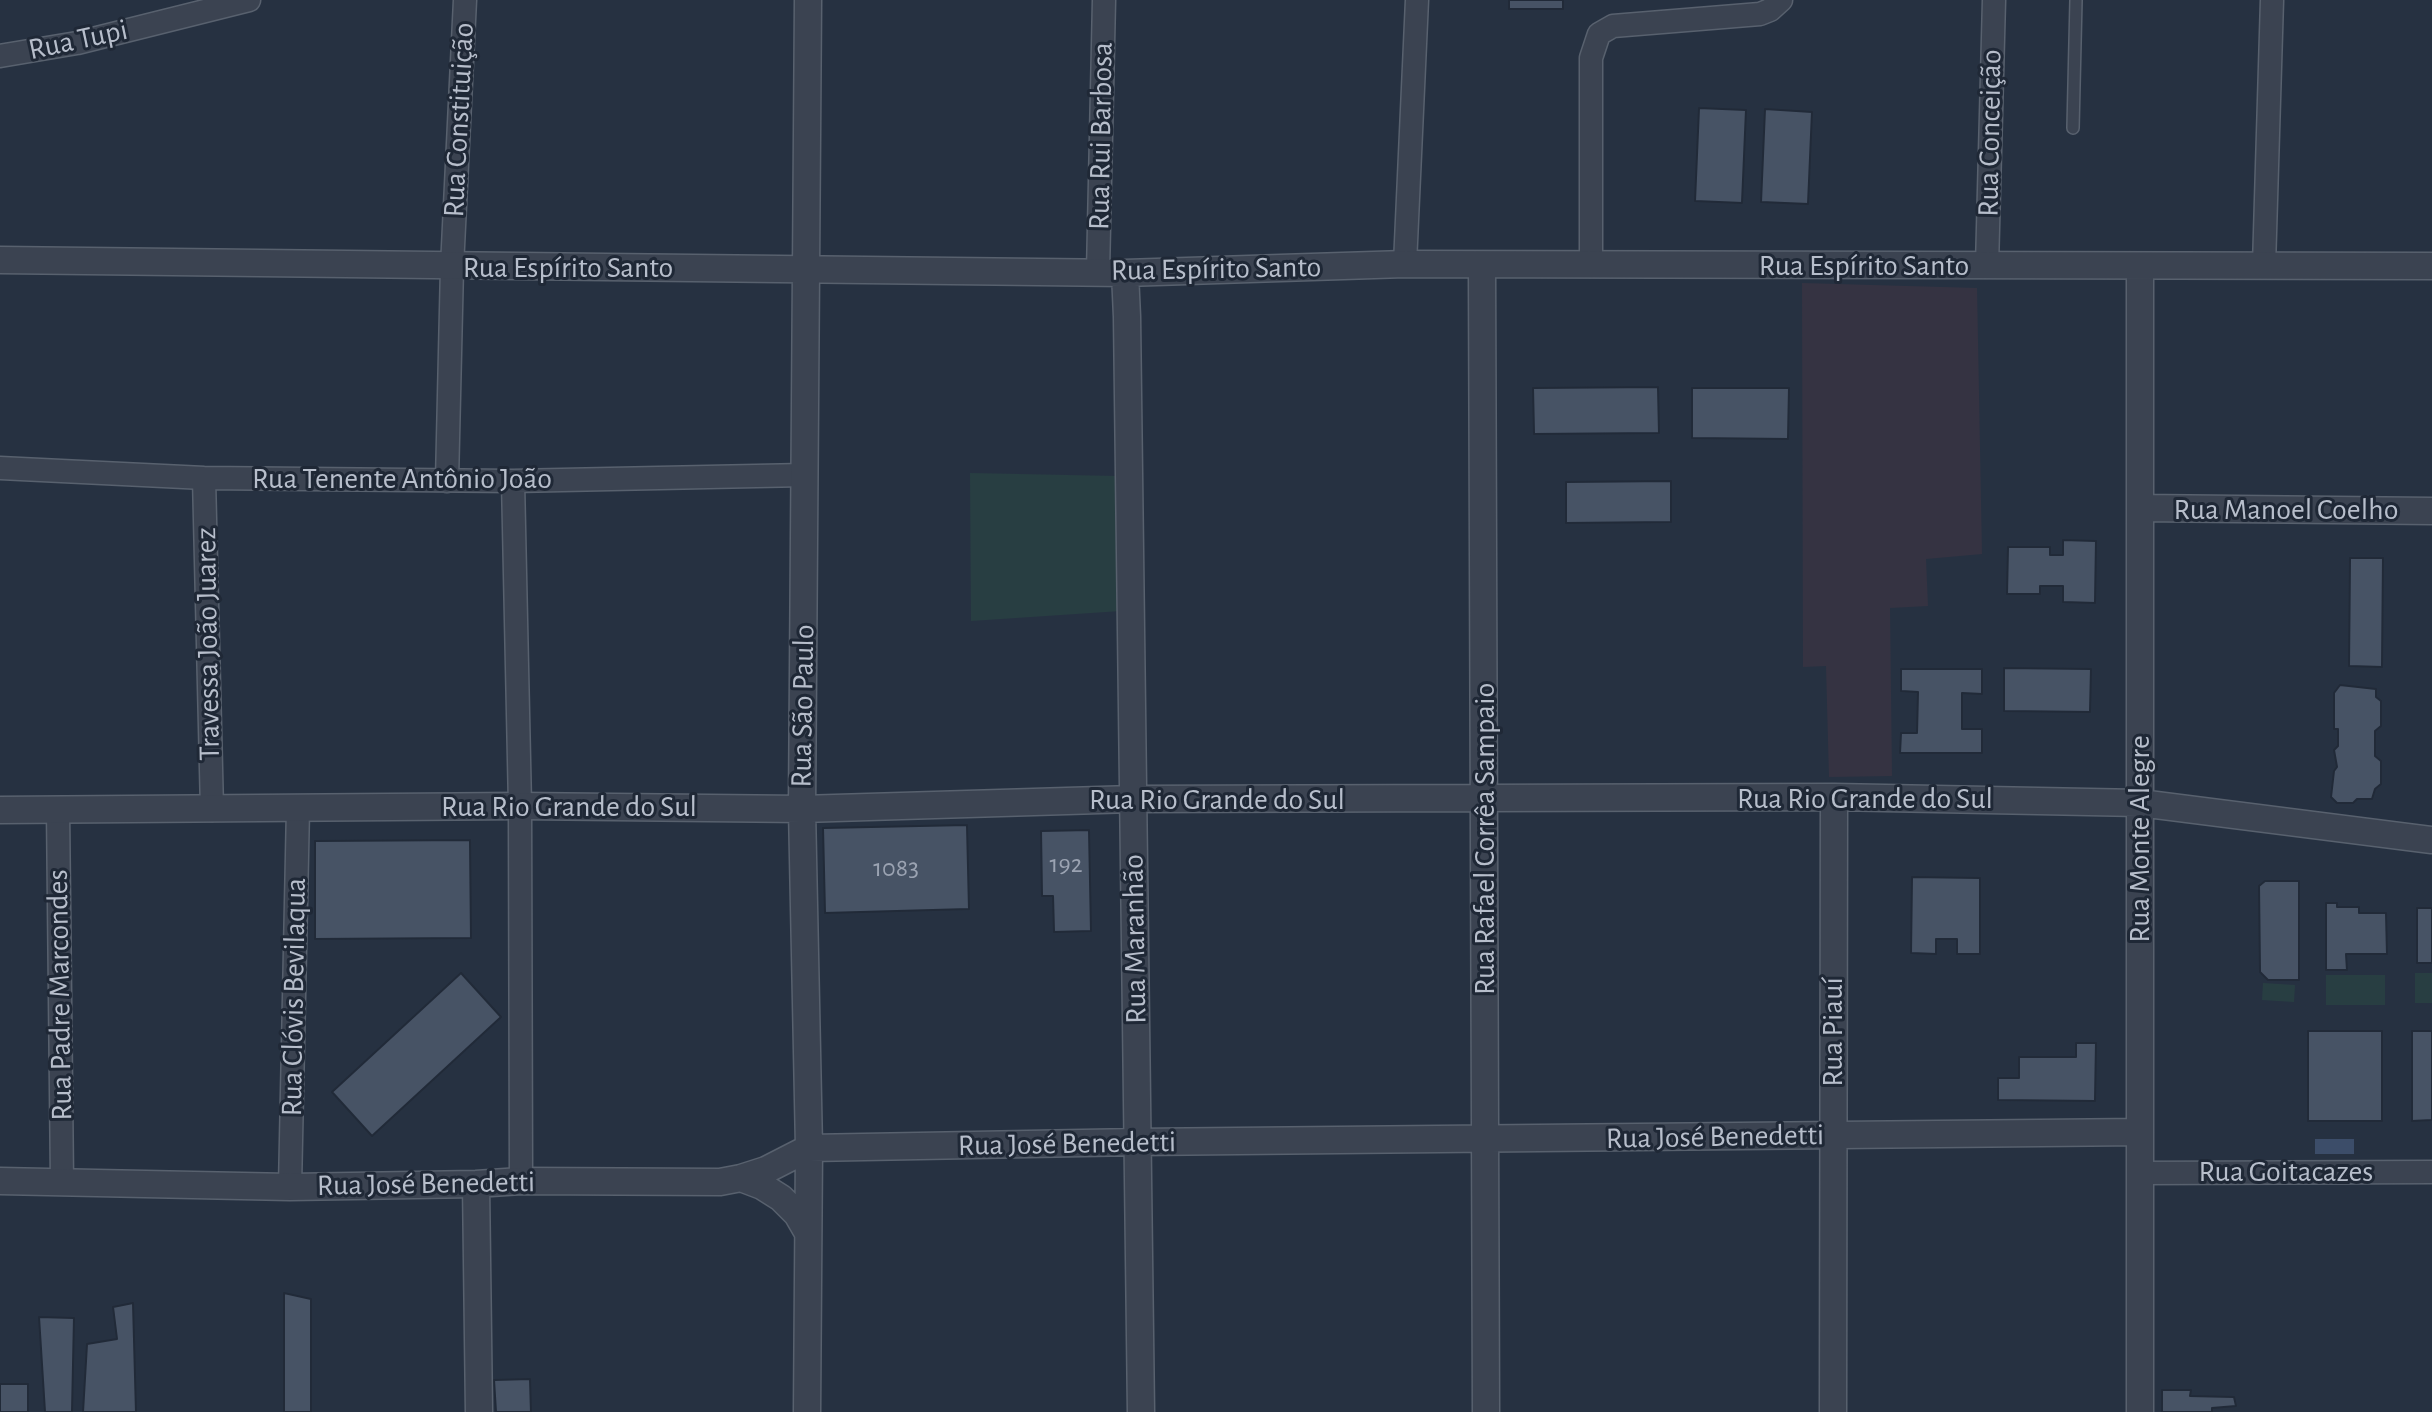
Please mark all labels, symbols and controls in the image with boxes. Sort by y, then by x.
street label: Rua Tupi [25,12,131,68]
street label: Rua Constituição [436,22,482,218]
street label: Rua Rui Barbosa [1081,42,1121,230]
street label: Rua Conceição [1971,49,2009,217]
street label: Rua Espírito Santo [1759,248,1969,284]
street label: Rua Espírito Santo [1110,249,1322,289]
street label: Rua Espírito Santo [463,250,673,286]
street label: Rua Tenente Antônio João [252,461,552,497]
street label: Rua Manoel Coelho [2174,492,2398,528]
street label: Travessa João Juarez [188,527,228,761]
street label: Rua São Paulo [784,624,822,788]
street label: Rua Rafael Corrêa Sampaio [1467,683,1503,995]
street label: Rua Monte Alegre [2122,735,2158,943]
street label: Rua Rio Grande do Sul [1737,781,1993,817]
street label: Rua Rio Grande do Sul [1089,782,1345,818]
street label: Rua Rio Grande do Sul [441,789,697,825]
house number: 192 [1050,848,1082,880]
house number: 1083 [873,852,919,884]
street label: Rua Maranhão [1116,854,1154,1024]
street label: Rua Padre Marcondes [40,869,80,1121]
street label: Rua Clóvis Bevilaqua [274,877,314,1117]
street label: Rua Piauí [1815,977,1851,1087]
street label: Rua José Benedetti [1606,1117,1824,1157]
street label: Rua José Benedetti [958,1124,1176,1164]
street label: Rua Goitacazes [2199,1154,2373,1190]
street label: Rua José Benedetti [317,1164,535,1204]

